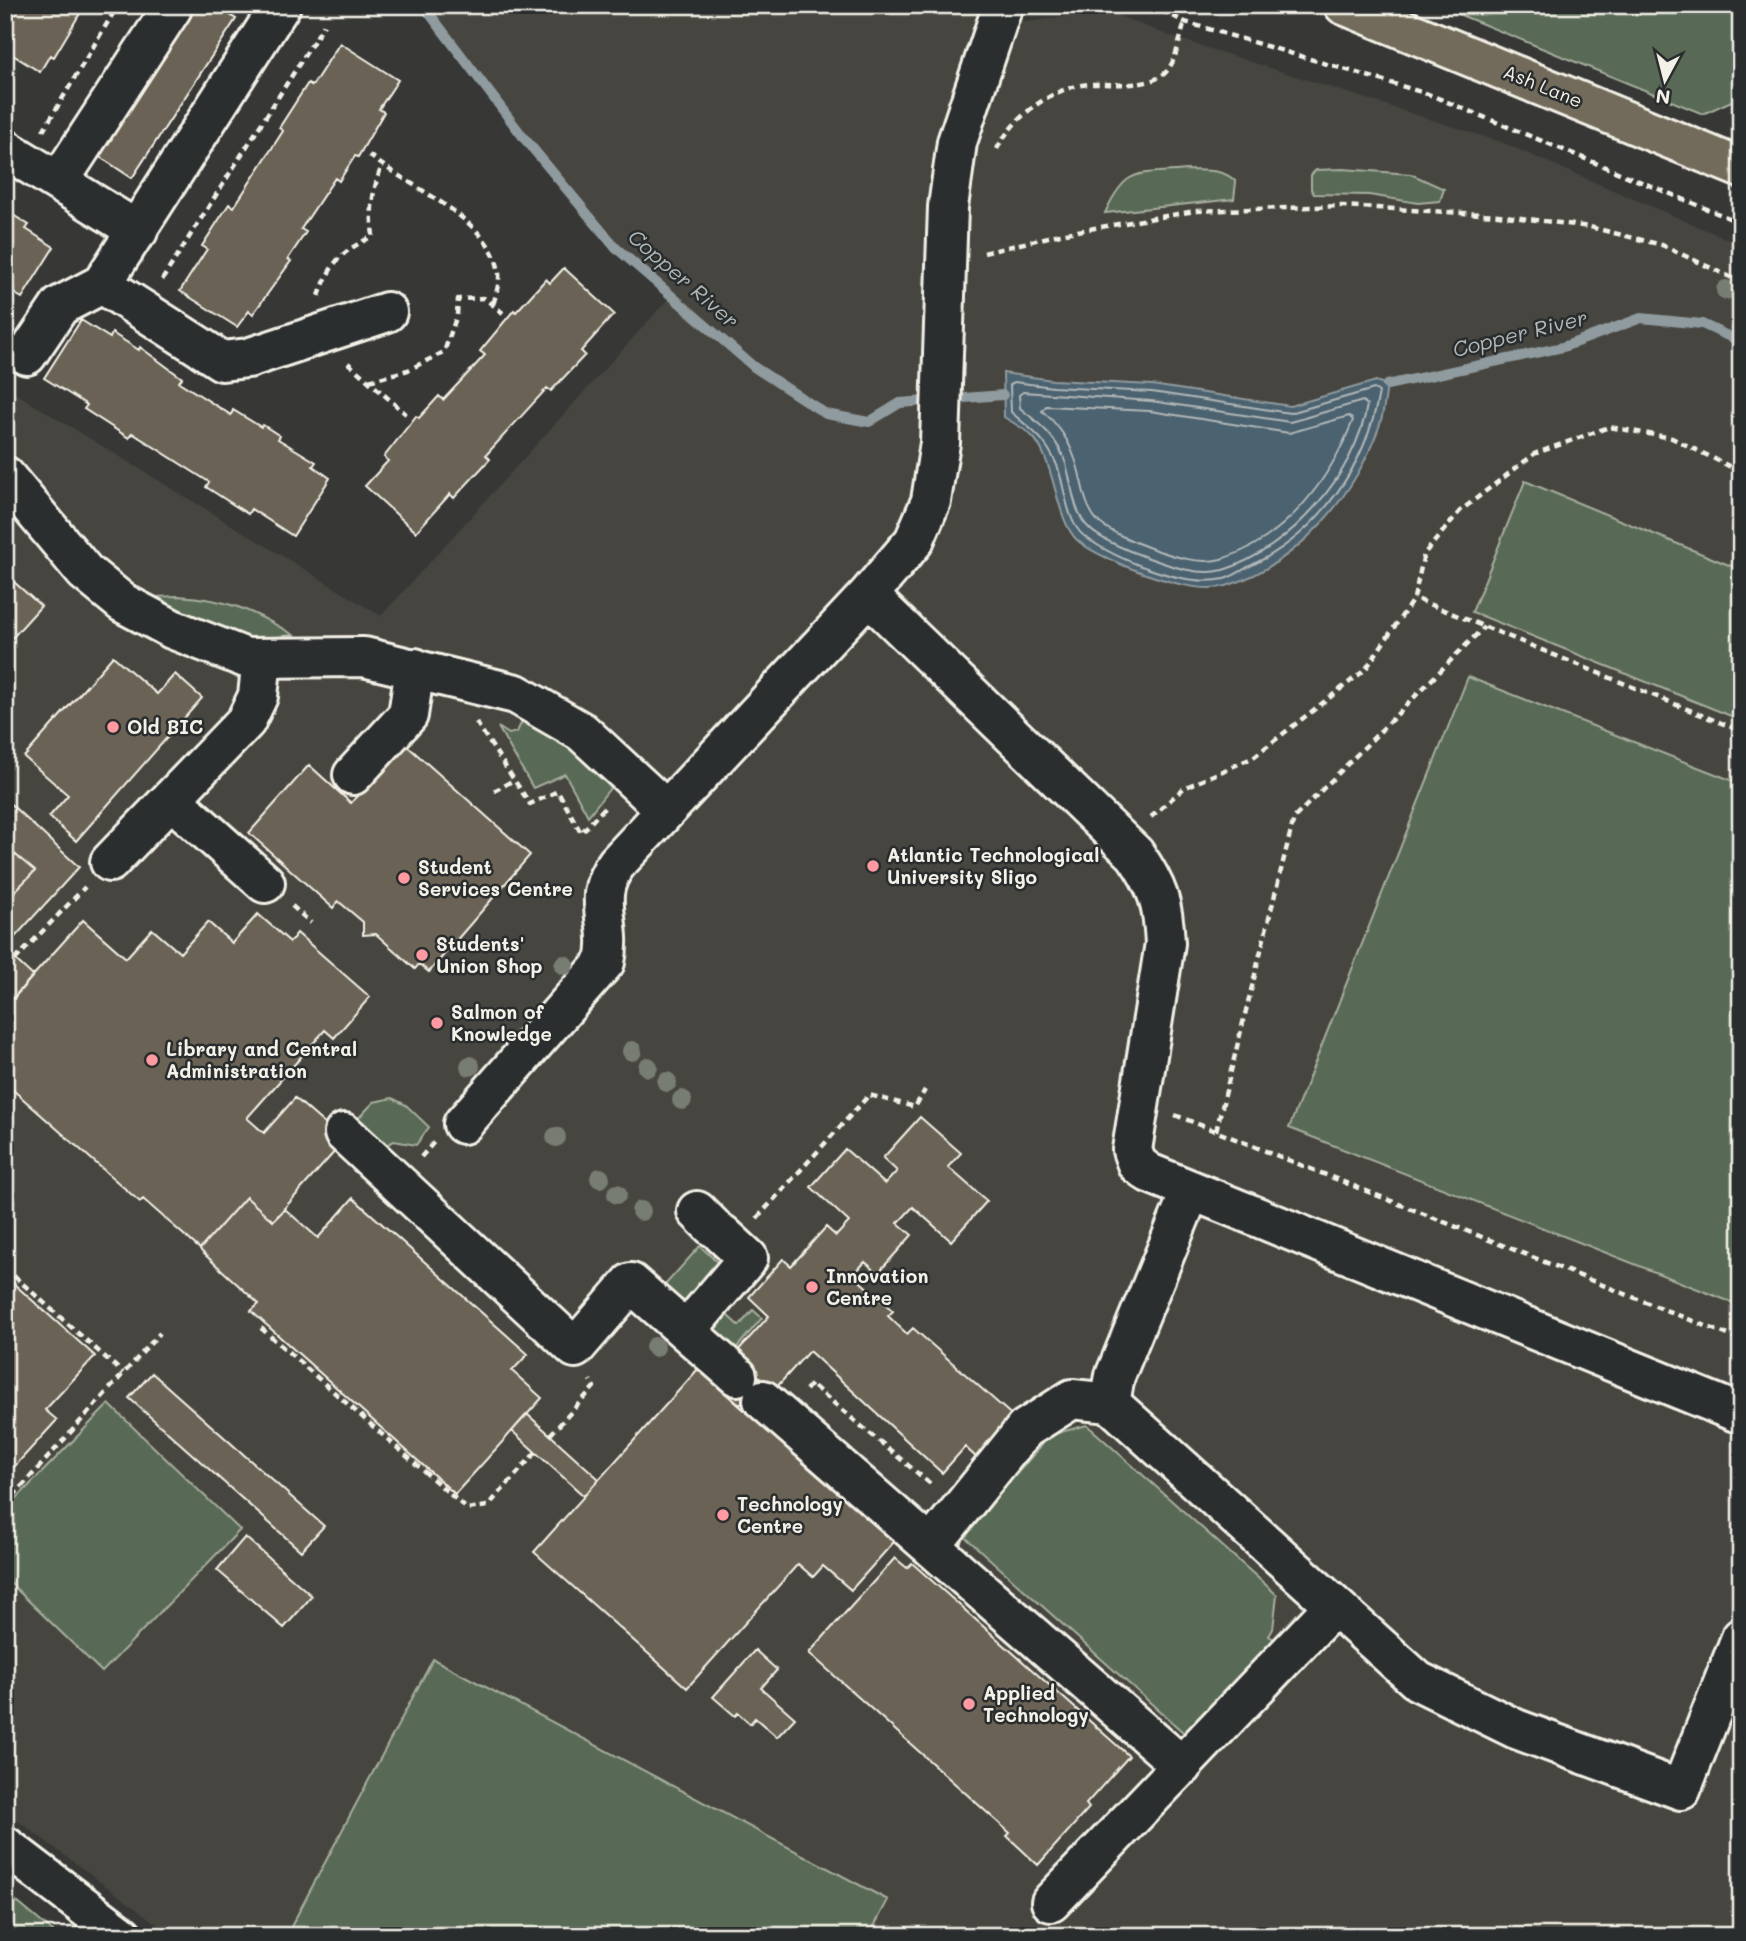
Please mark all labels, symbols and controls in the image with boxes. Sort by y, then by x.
north arrow [1630,46,1700,116]
street label: Ash Lane [1500,58,1586,113]
text: N [1654,84,1672,111]
water label: Copper River [623,222,745,333]
water label: Copper River [1449,303,1590,362]
place label: Old BIC [127,714,203,739]
marker: Old BIC [105,719,121,735]
place label: Atlantic Technological University Sligo [887,842,1099,889]
place label: Student Services Centre [418,854,573,901]
marker: Atlantic Technological University Sligo [865,858,881,874]
marker: Student Services Centre [396,870,412,886]
place label: Students' Union Shop [436,931,542,978]
marker: Students' Union Shop [414,947,430,963]
place label: Salmon of Knowledge [451,999,552,1046]
marker: Salmon of Knowledge [429,1015,445,1031]
place label: Library and Central Administration [166,1036,357,1083]
marker: Library and Central Administration [144,1052,160,1068]
place label: Innovation Centre [826,1263,928,1310]
marker: Innovation Centre [804,1279,820,1295]
place label: Technology Centre [737,1491,843,1538]
marker: Technology Centre [715,1507,731,1523]
place label: Applied Technology [983,1680,1089,1727]
marker: Applied Technology [961,1696,977,1712]

